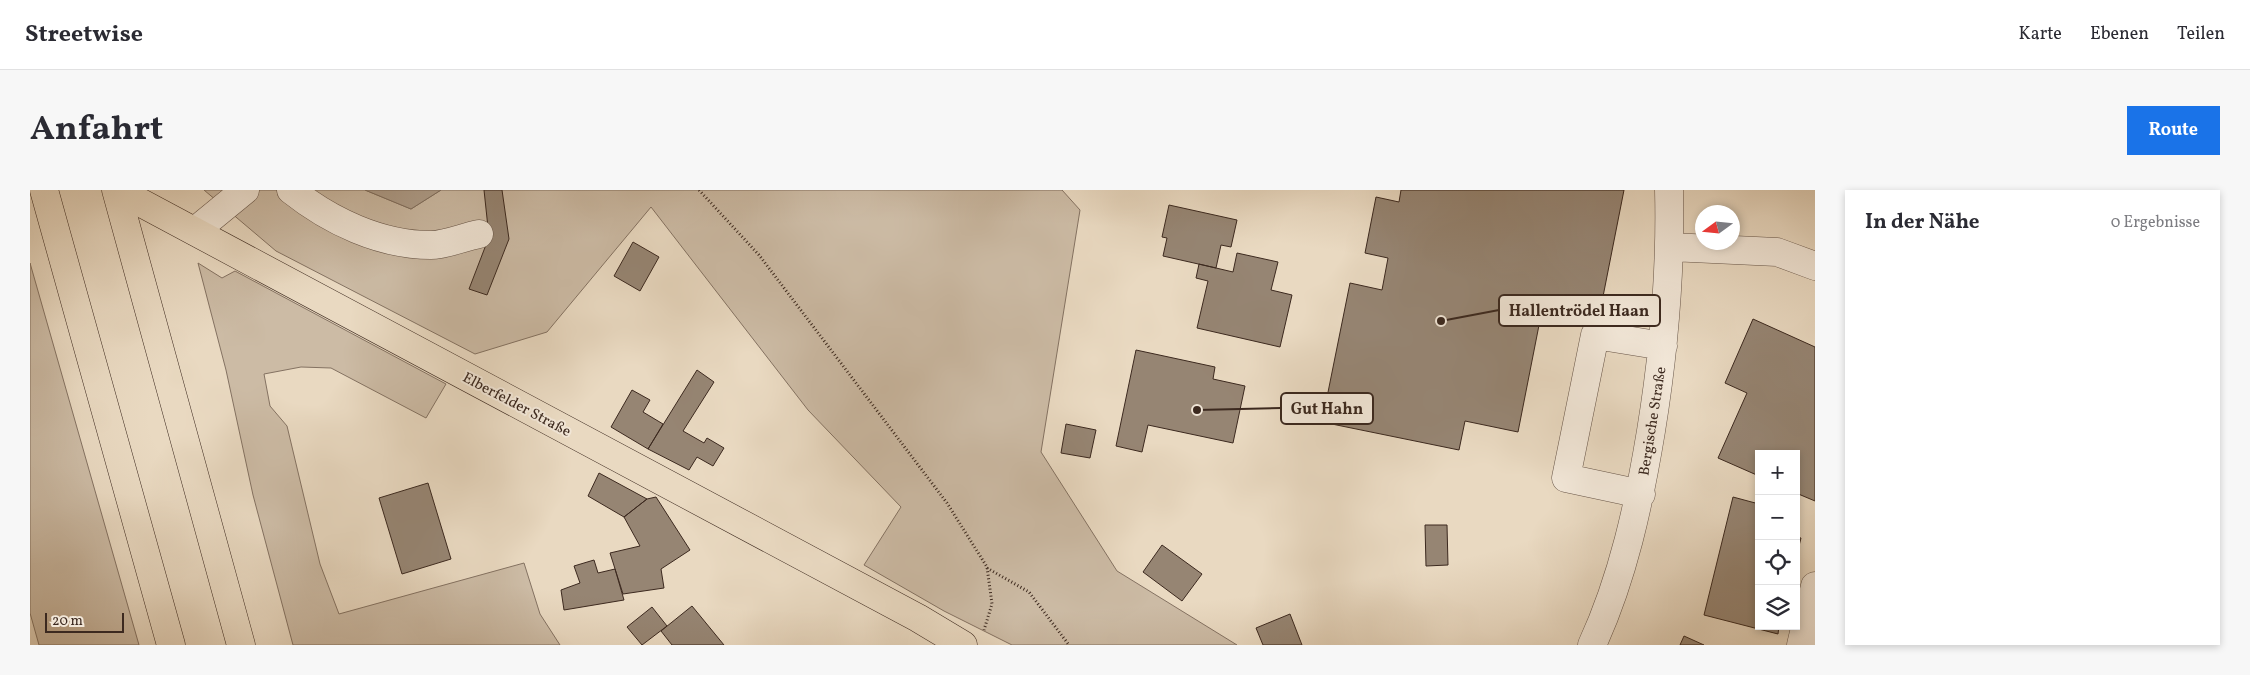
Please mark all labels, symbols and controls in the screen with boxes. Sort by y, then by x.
text: Streetwise [25,18,143,52]
text: Karte [2018,22,2062,47]
text: Ebenen [2090,22,2149,47]
text: Teilen [2177,22,2225,47]
text: Anfahrt [30,106,163,154]
button: Route [2127,106,2220,155]
north arrow [1695,205,1740,250]
text: In der Nähe [1865,208,1980,237]
text: 0 Ergebnisse [2111,212,2200,234]
callout: Hallentrödel Haan [1499,295,1660,326]
text: Hallentrödel Haan [1509,301,1650,323]
street label: Bergische Straße [1634,365,1672,477]
street label: Elberfelder Straße [458,368,574,443]
callout: Gut Hahn [1281,393,1373,424]
text: Gut Hahn [1291,399,1364,421]
map controls [1755,450,1800,630]
button: + [1755,450,1800,495]
button: − [1755,495,1800,540]
button: locate [1755,540,1800,585]
button: layers [1755,585,1800,630]
scale bar [45,610,124,633]
text: 20 m [52,612,83,631]

